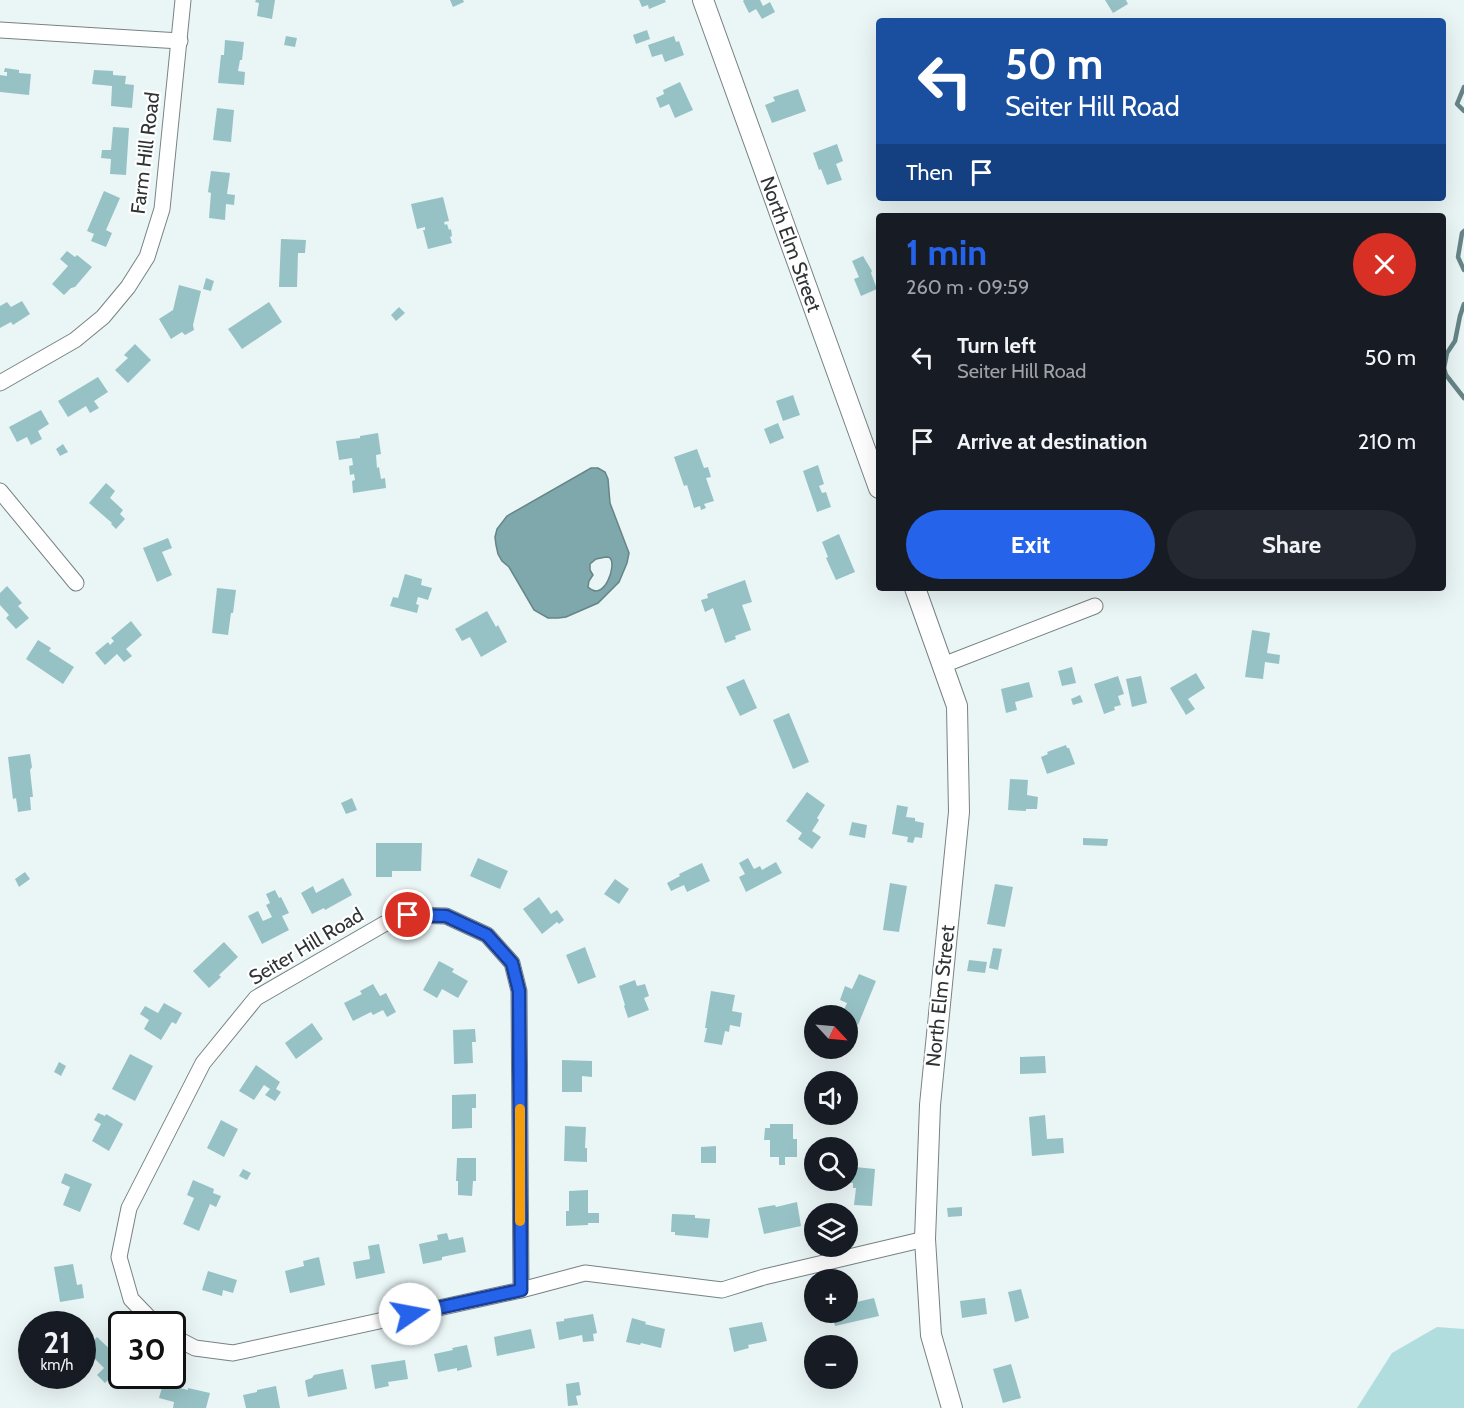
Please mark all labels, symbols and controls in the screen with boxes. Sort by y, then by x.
text: 50 m [1005,38,1103,90]
icon: left [906,42,984,120]
text: Seiter Hill Road [1005,90,1180,123]
street label: Farm Hill Road [126,91,164,215]
icon: arrive [965,156,998,189]
text: Then [906,159,953,186]
street label: North Elm Street [755,173,827,315]
text: 1 min [906,230,987,274]
button: close [1353,233,1416,296]
text: 260 m · 09:59 [906,275,1029,299]
text: Turn left [957,332,1036,359]
icon: left [906,341,939,374]
text: 50 m [1364,344,1416,371]
text: Seiter Hill Road [957,359,1086,383]
icon: arrive [906,425,939,458]
text: Arrive at destination [957,428,1147,455]
text: 210 m [1358,428,1416,455]
button: Exit [906,510,1155,579]
button: Share [1167,510,1416,579]
pin [382,889,433,940]
icon: arrive [391,898,424,931]
street label: Seiter Hill Road [244,902,368,990]
street label: North Elm Street [921,924,959,1068]
north arrow [804,1005,858,1059]
map controls [804,1005,858,1389]
button: sound [804,1071,858,1125]
button: search [804,1137,858,1191]
button: layers [804,1203,858,1257]
button: + [804,1269,858,1323]
position arrow [378,1282,442,1346]
speed limit sign: 30 [108,1311,186,1389]
text: 21 [44,1324,70,1361]
button: − [804,1335,858,1389]
text: km/h [41,1356,73,1374]

